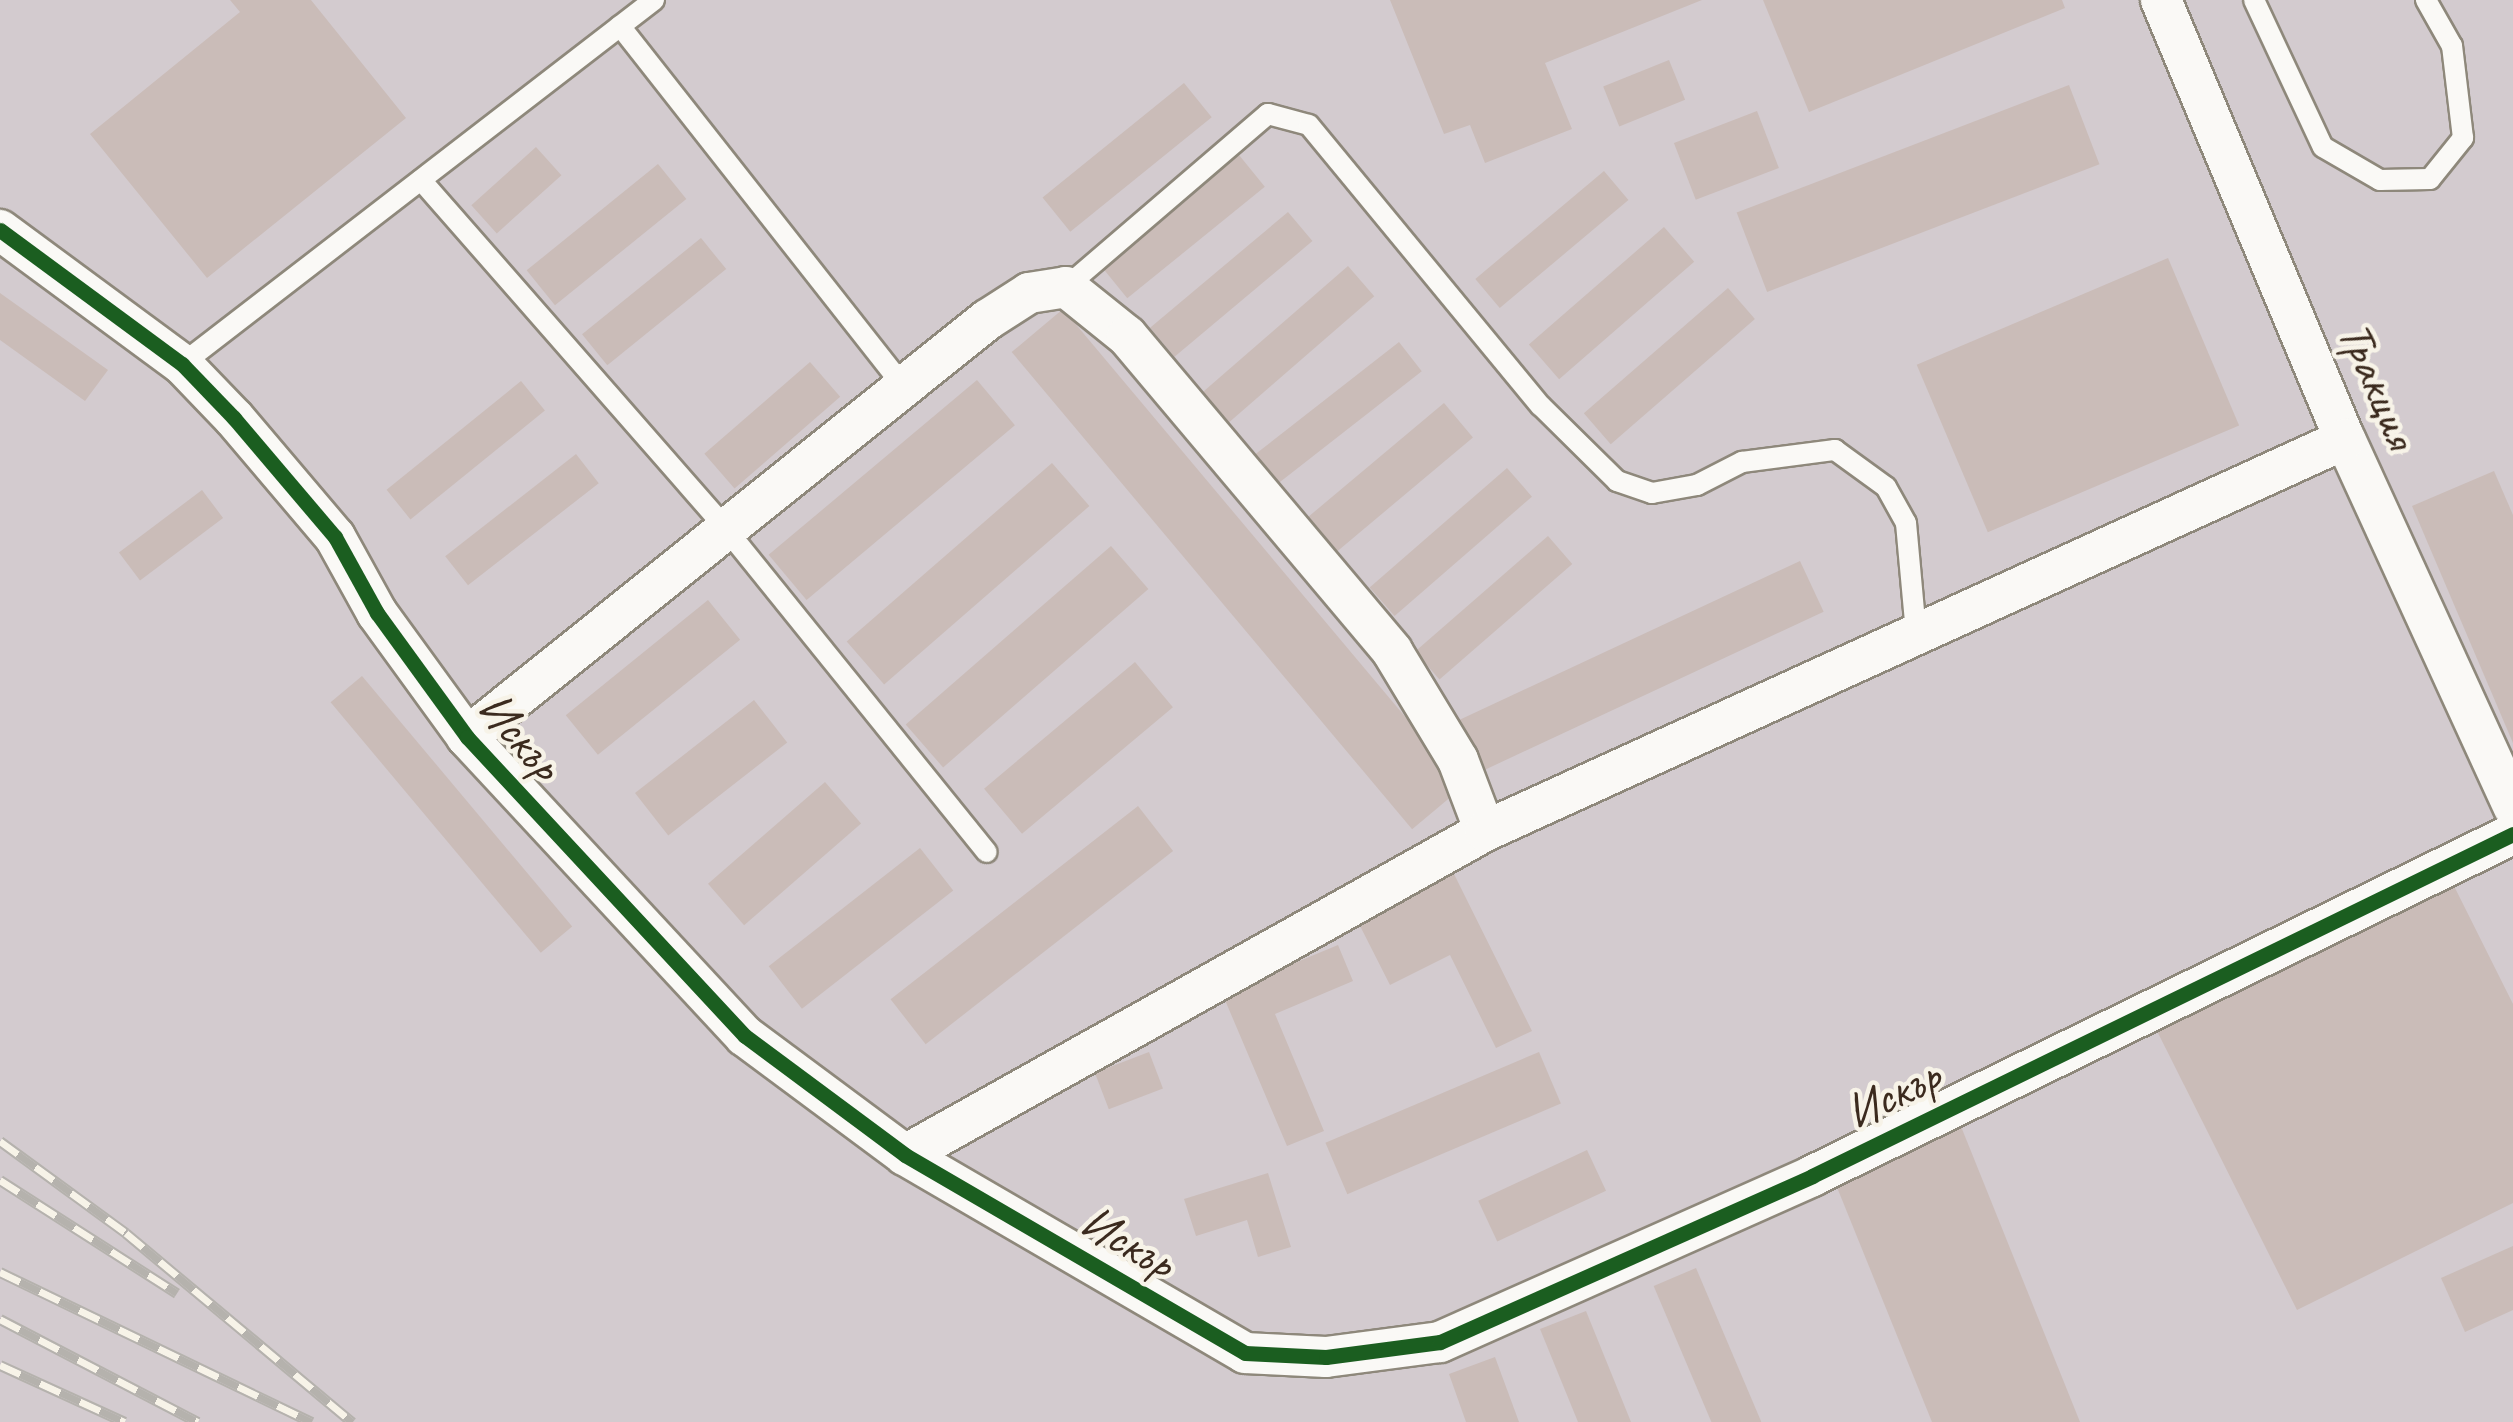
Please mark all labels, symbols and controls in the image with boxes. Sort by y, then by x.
street label: Тракция [2326,313,2430,457]
street label: Искър [466,680,574,792]
street label: Искър [1836,1046,1950,1142]
street label: Искър [1071,1192,1185,1292]

